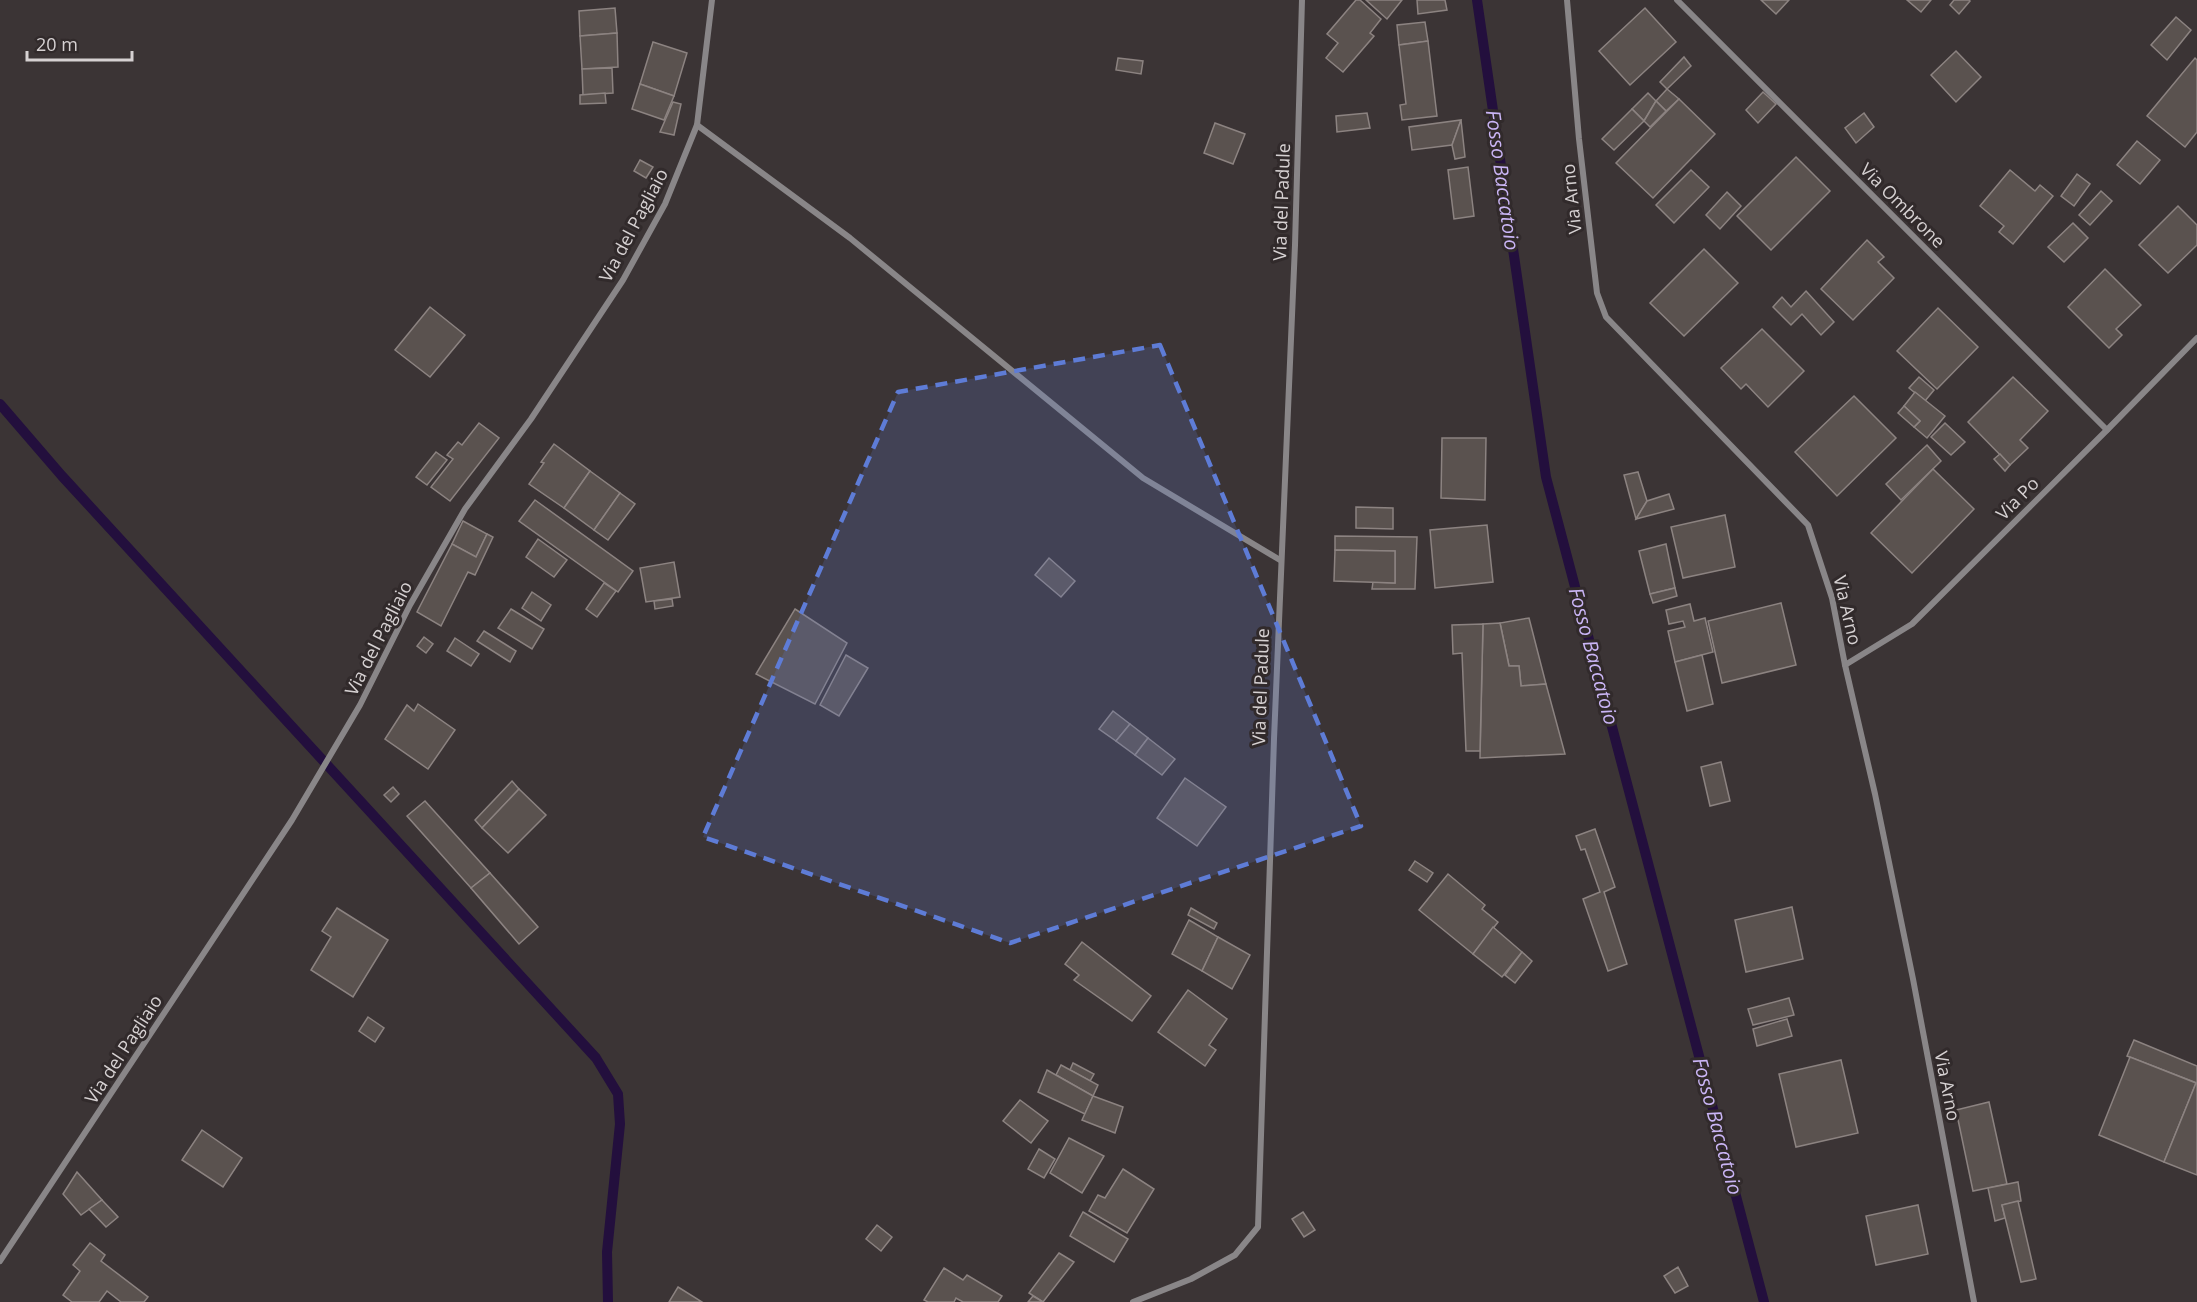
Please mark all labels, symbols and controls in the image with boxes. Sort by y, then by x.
scale bar [27,24,132,62]
text: 20 m [36,32,78,56]
water label: Fosso Baccatoio [1480,108,1526,252]
street label: Via del Padule [1267,143,1295,261]
street label: Via Ombrone [1855,157,1951,253]
street label: Via Arno [1555,163,1587,235]
street label: Via del Pagliaio [593,164,673,286]
street label: Via Po [1990,471,2044,525]
street label: Via Arno [1828,573,1868,647]
street label: Via del Pagliaio [339,577,417,699]
water label: Fosso Baccatoio [1563,584,1625,728]
street label: Via del Padule [1246,628,1274,746]
street label: Via del Pagliaio [79,990,167,1108]
street label: Via Arno [1929,1049,1967,1123]
water label: Fosso Baccatoio [1687,1054,1749,1198]

